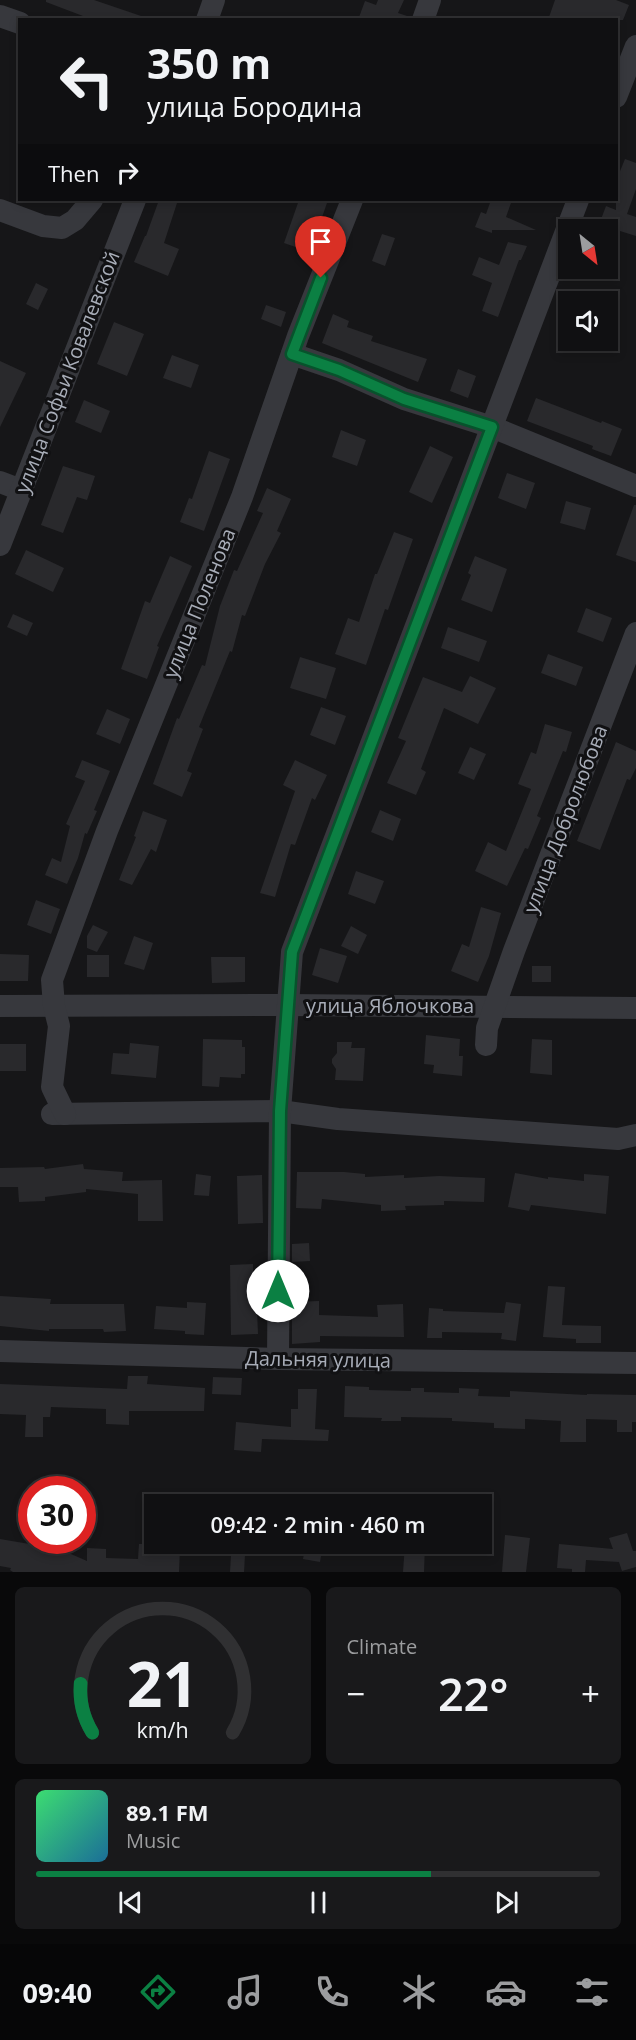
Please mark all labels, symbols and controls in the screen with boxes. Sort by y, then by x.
text: 350 m [147,34,271,91]
icon: left [48,42,126,120]
text: улица Бородина [147,88,362,125]
icon: right [111,156,144,189]
text: Then [48,158,99,188]
pin [295,216,346,278]
north arrow [558,219,618,279]
map controls [558,219,618,351]
icon: arrive [304,225,337,258]
street label: улица Софьи Ковалевской [8,247,126,497]
button: sound [558,291,618,351]
street label: улица Поленова [157,524,241,682]
street label: улица Добролюбова [517,721,613,917]
street label: улица Яблочкова [306,992,474,1019]
position arrow [246,1259,310,1323]
street label: Дальняя улица [245,1344,391,1374]
speed limit sign: 30 [18,1476,96,1554]
text: 09:42 · 2 min · 460 m [210,1509,426,1539]
text: Climate [347,1633,417,1660]
text: 21 [127,1640,198,1725]
text: 22° [438,1663,509,1724]
text: − [347,1671,365,1716]
text: + [581,1671,600,1716]
text: km/h [137,1715,189,1744]
text: 89.1 FM [126,1797,209,1827]
text: Music [126,1827,180,1854]
icon: previous [114,1886,147,1919]
icon: pause [302,1886,335,1919]
icon: next [490,1886,523,1919]
icon: directions [137,1971,179,2013]
icon: music [224,1971,266,2013]
icon: phone [311,1971,353,2013]
icon: climate [398,1971,440,2013]
icon: car [485,1971,527,2013]
icon: filters [571,1971,613,2013]
text: 09:40 [22,1974,92,2011]

